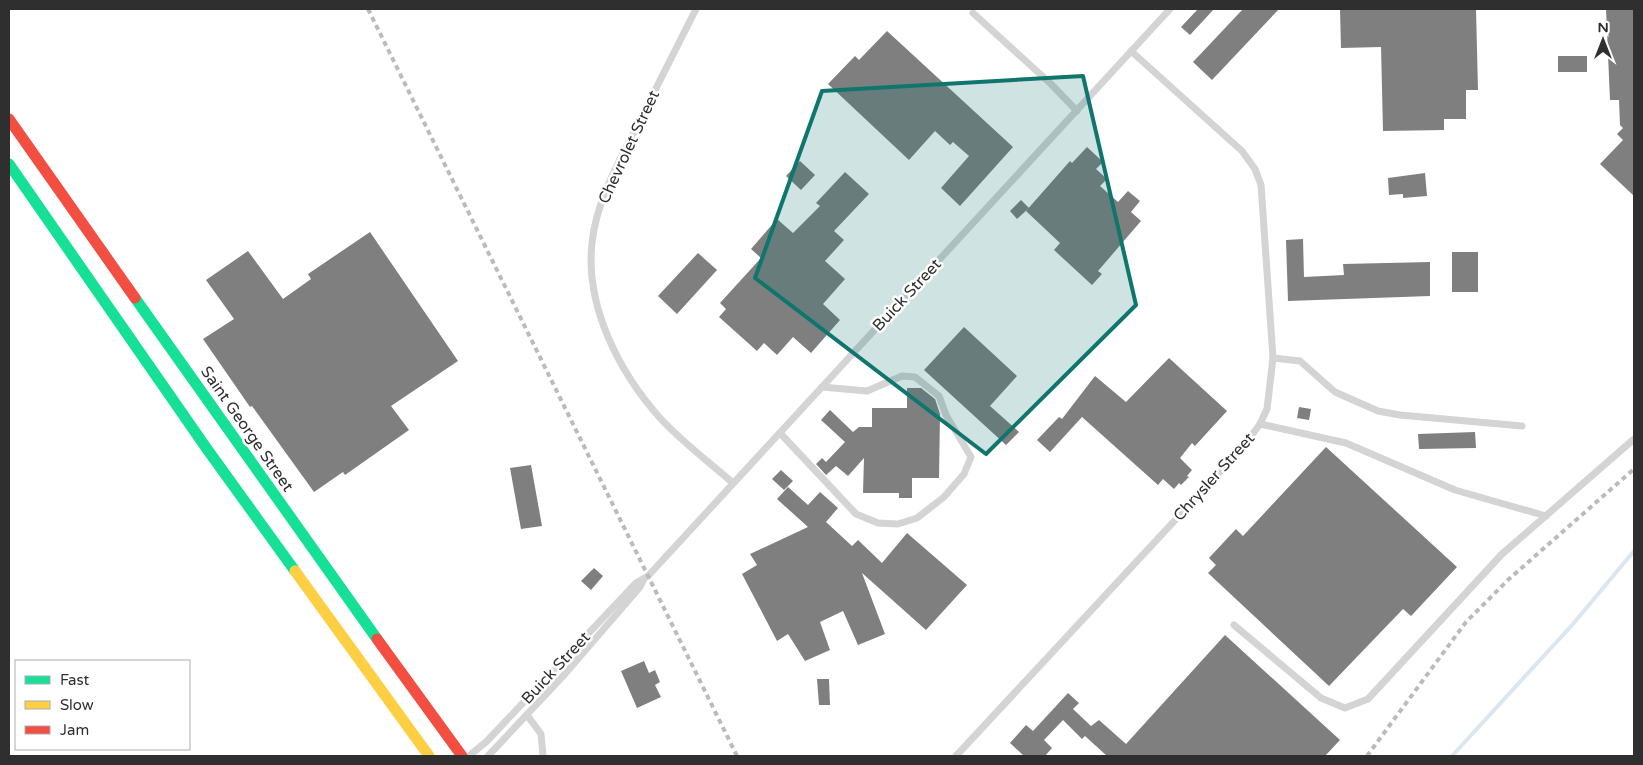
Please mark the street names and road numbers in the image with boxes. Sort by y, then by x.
street label: Chevrolet Street [594,87,664,207]
street label: Buick Street [868,255,946,335]
street label: Saint George Street [196,362,298,496]
street label: Chrysler Street [1169,429,1259,525]
street label: Buick Street [517,628,595,708]

